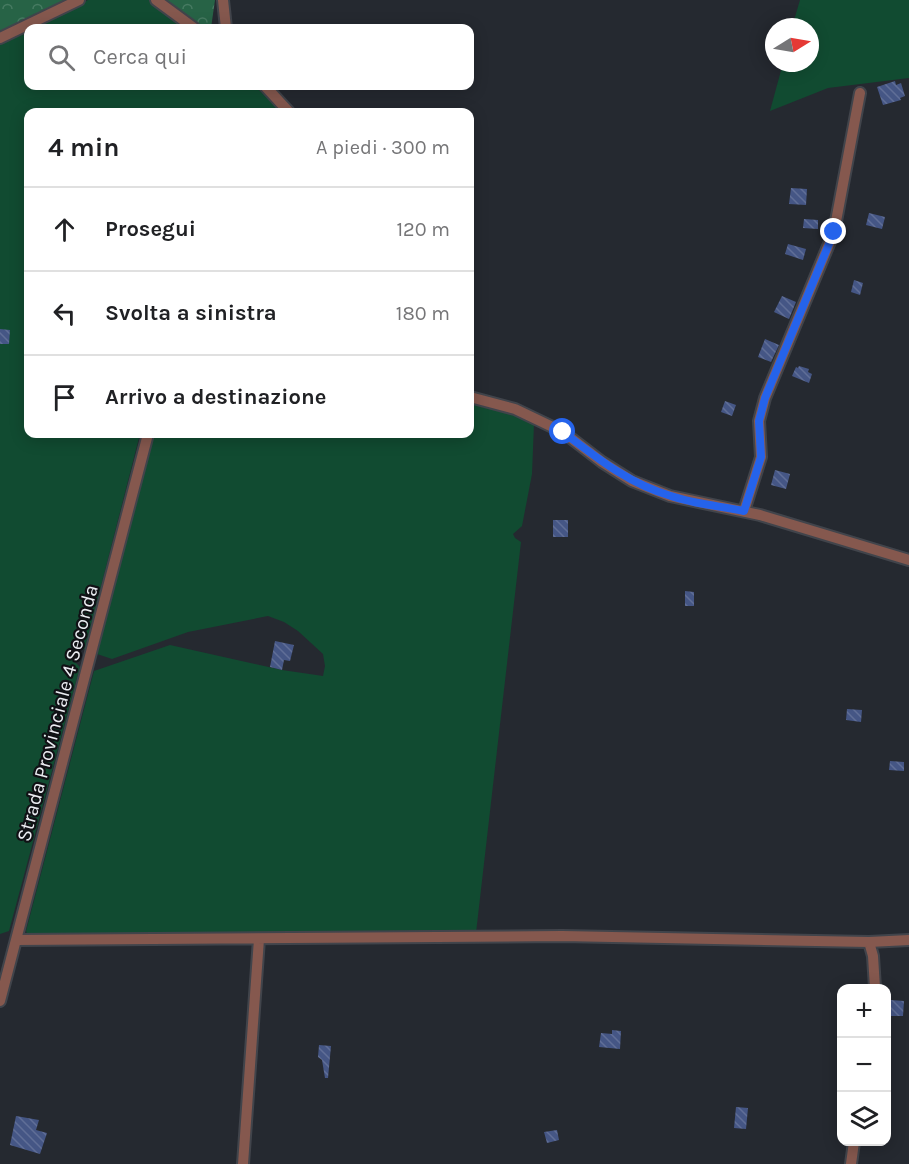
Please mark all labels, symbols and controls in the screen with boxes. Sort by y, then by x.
north arrow [765,18,819,72]
search box [24,24,474,90]
icon: search [45,41,78,74]
text: Cerca qui [93,44,187,70]
text: 4 min [48,132,119,163]
text: A piedi · 300 m [316,136,450,159]
icon: ahead [48,213,81,246]
text: Prosegui [105,216,196,242]
text: 120 m [396,218,450,241]
route end [820,218,846,244]
icon: left [48,297,81,330]
text: Svolta a sinistra [105,300,277,326]
text: 180 m [396,302,450,325]
icon: arrive [48,381,81,414]
text: Arrivo a destinazione [105,384,326,410]
route start [549,418,575,444]
street label: Strada Provinciale 4 Seconda [12,582,103,844]
map controls [837,984,891,1146]
button: + [837,984,891,1038]
button: − [837,1038,891,1092]
button: layers [837,1092,891,1146]

